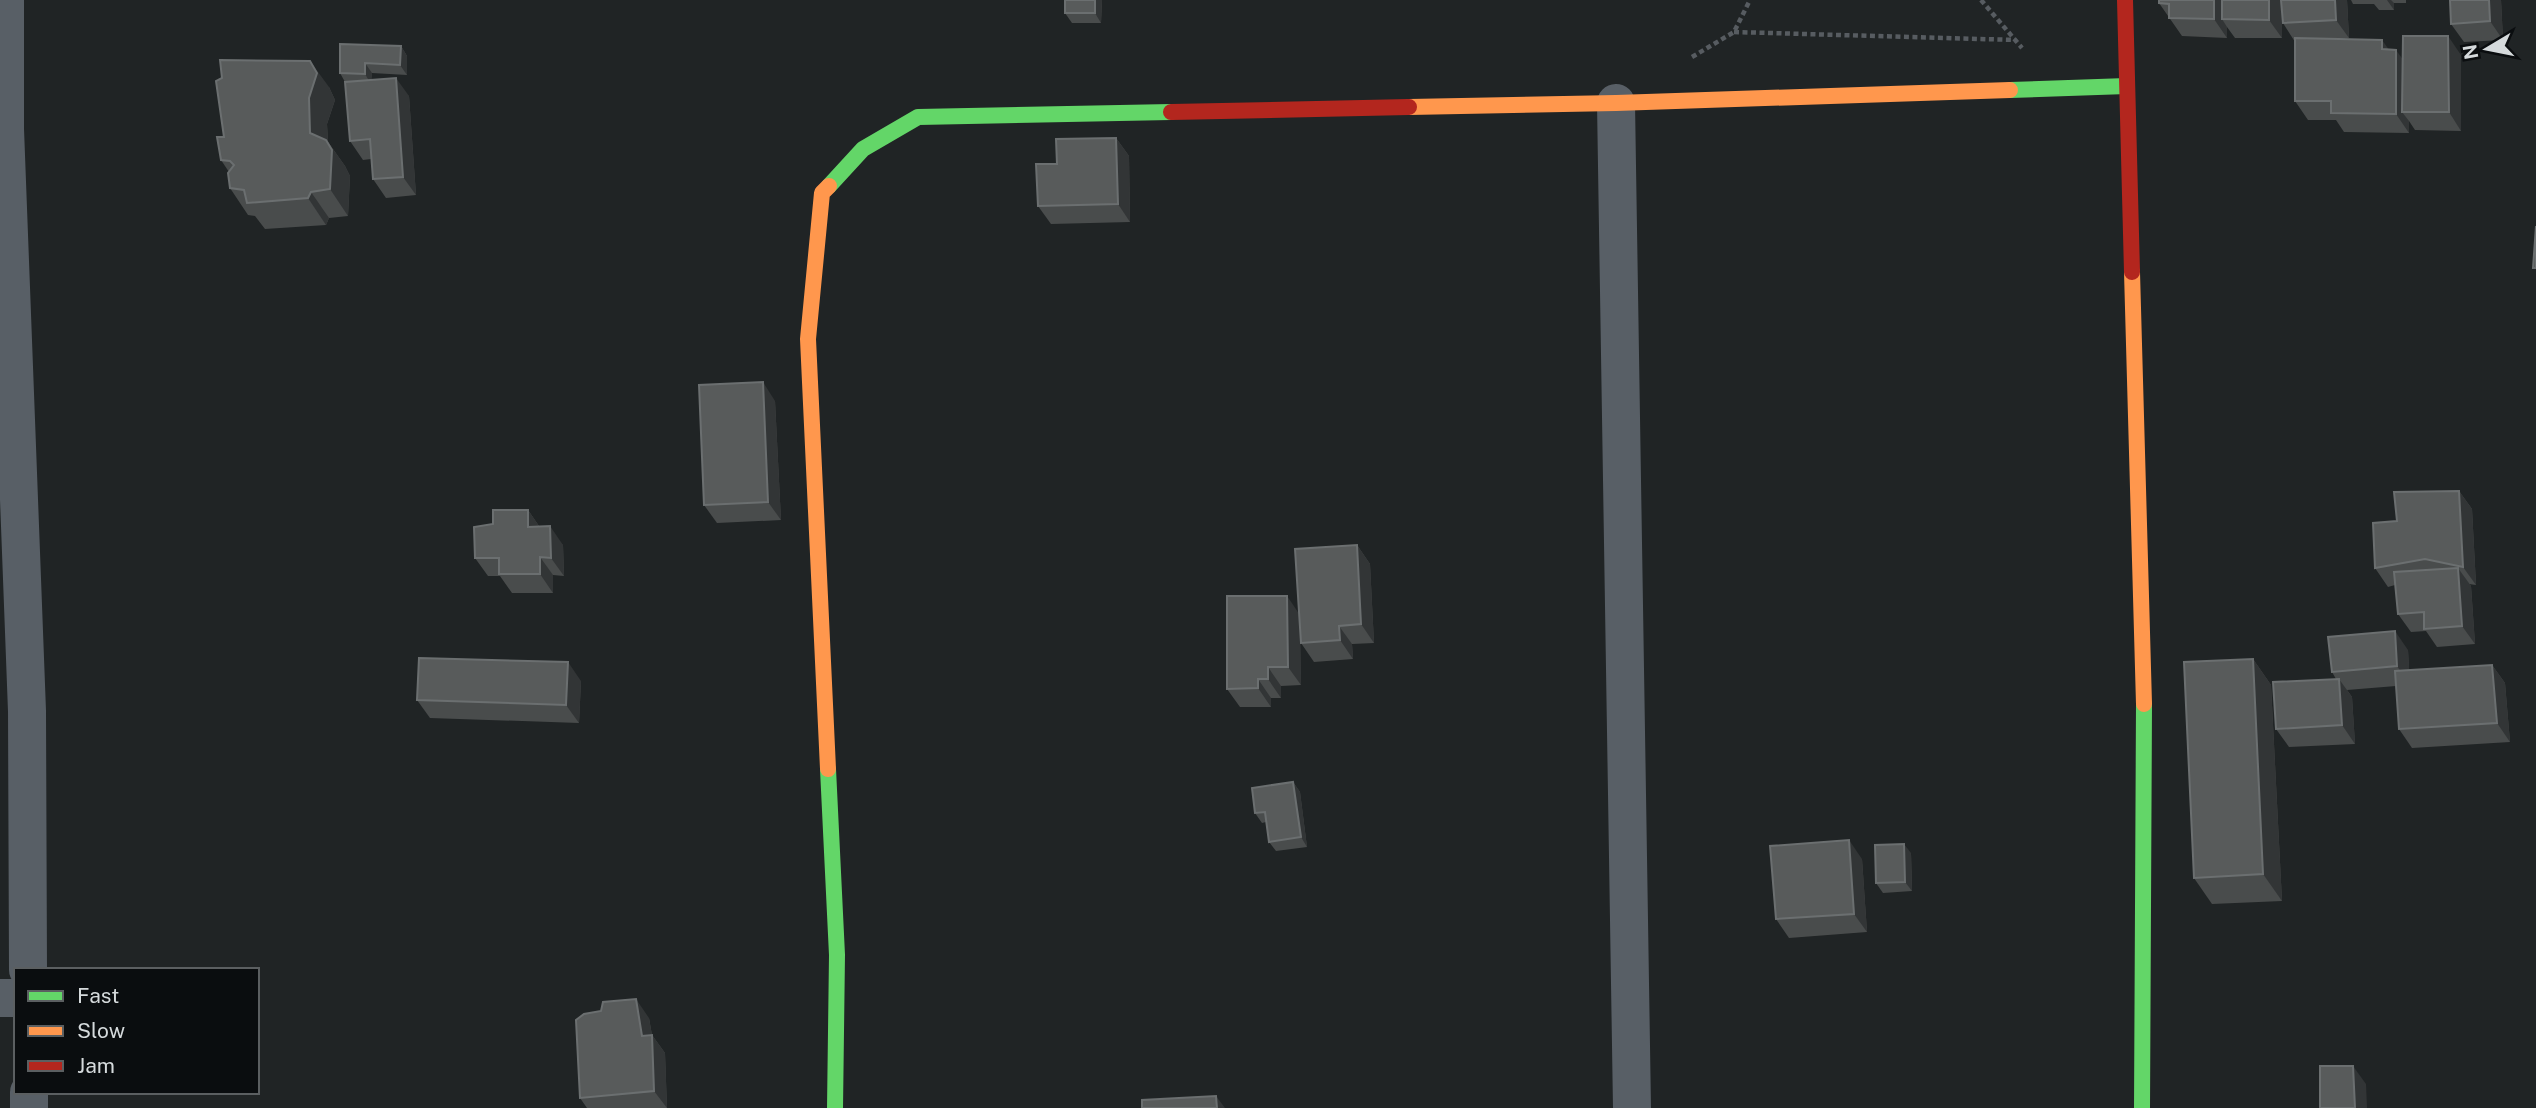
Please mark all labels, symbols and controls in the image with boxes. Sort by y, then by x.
north arrow [2452,14,2522,84]
text: N [2458,43,2482,61]
legend [14,968,259,1094]
text: Fast [77,983,119,1008]
text: Slow [77,1018,125,1043]
text: Jam [77,1053,115,1078]

